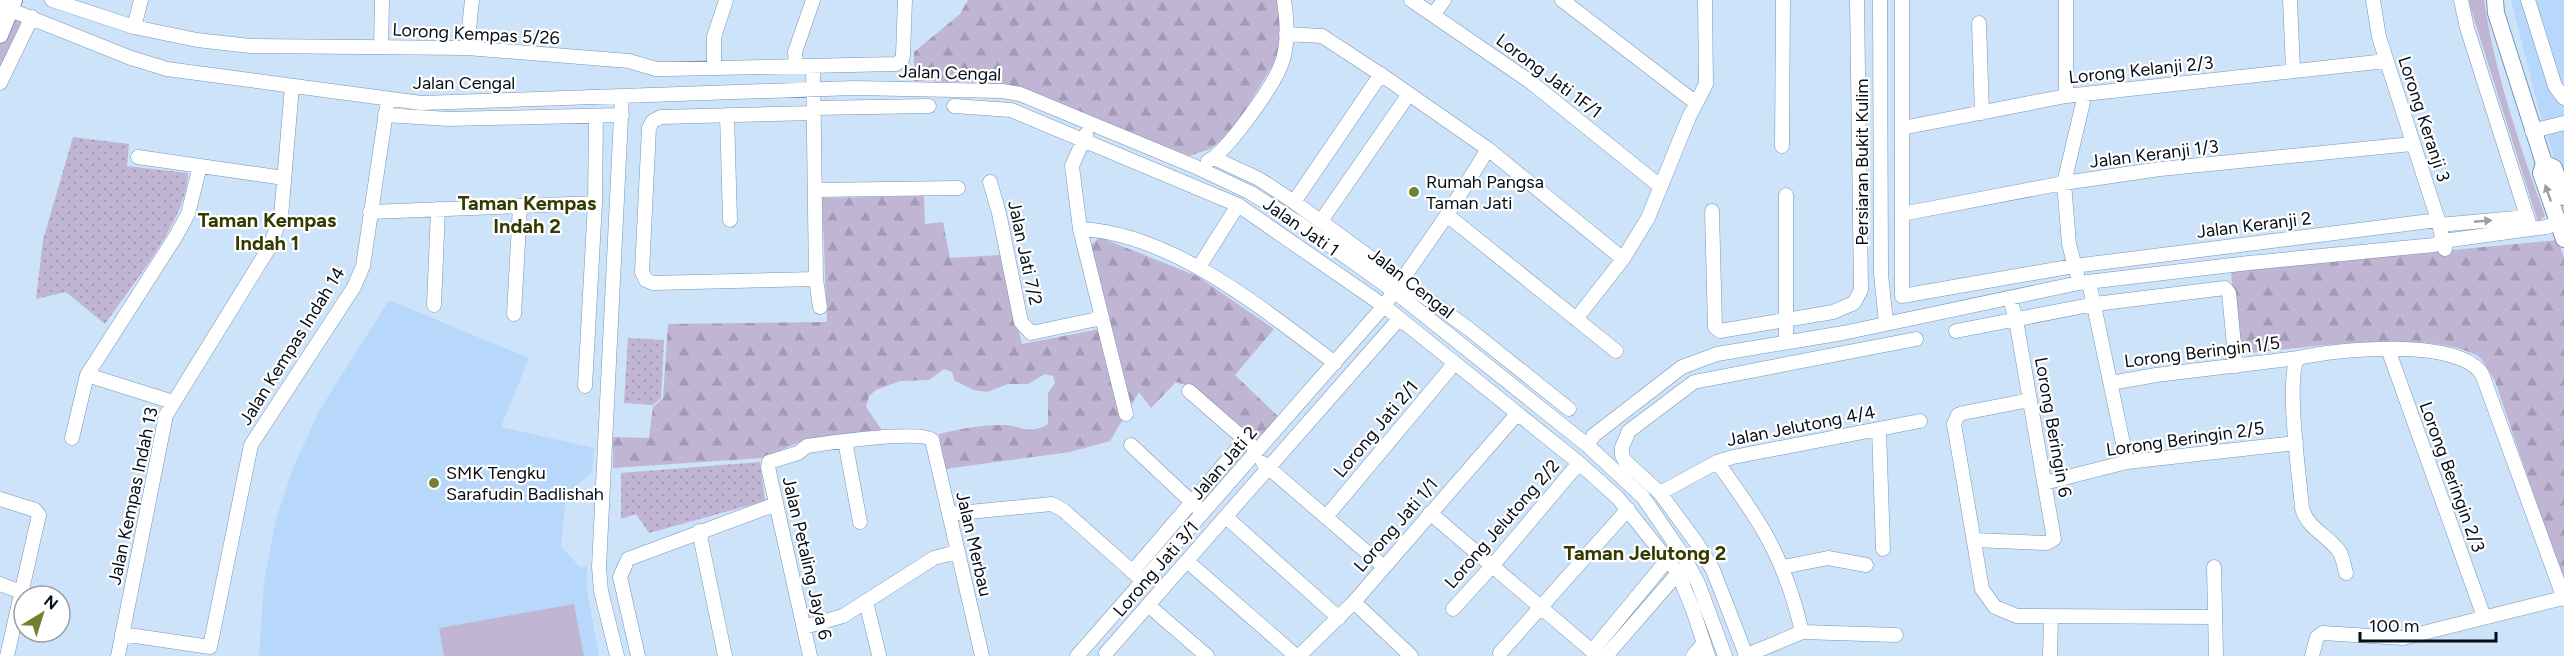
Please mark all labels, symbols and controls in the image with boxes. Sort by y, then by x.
street label: Lorong Kempas 5/26 [392,19,560,49]
street label: Lorong Jati 1F/1 [1492,29,1606,123]
street label: Lorong Kelanji 2/3 [2067,51,2215,89]
street label: Lorong Keranji 3 [2393,53,2455,185]
street label: Jalan Cengal [898,60,1002,86]
street label: Jalan Cengal [413,72,515,94]
street label: Persiaran Bukit Kulim [1851,78,1873,246]
street label: Jalan Keranji 1/3 [2088,135,2220,173]
place label: Rumah Pangsa Taman Jati [1426,171,1544,214]
one-way arrow [2543,184,2553,202]
marker: Rumah Pangsa Taman Jati [1407,185,1421,199]
district label: Taman Kempas Indah 2 [458,191,596,238]
street label: Jalan Jati 1 [1259,193,1343,261]
street label: Jalan Jati 7/2 [1003,199,1047,307]
street label: Jalan Keranji 2 [2195,207,2313,243]
district label: Taman Kempas Indah 1 [198,208,336,255]
one-way arrow [2474,216,2493,226]
street label: Jalan Cengal [1364,243,1458,323]
street label: Jalan Kempas Indah 14 [234,263,350,429]
street label: Lorong Beringin 1/5 [2123,332,2281,372]
street label: Lorong Beringin 6 [2030,355,2076,499]
street label: Lorong Jati 2/1 [1329,376,1423,482]
street label: Lorong Beringin 2/3 [2415,399,2489,555]
street label: Jalan Jelutong 4/4 [1725,401,1877,451]
street label: Jalan Kempas Indah 13 [103,405,163,587]
street label: Lorong Beringin 2/5 [2105,417,2265,461]
street label: Jalan Jati 2 [1186,422,1262,504]
street label: Lorong Jelutong 2/2 [1440,455,1564,593]
place label: SMK Tengku Sarafudin Badlishah [446,462,604,505]
street label: Jalan Petaling Jaya 6 [778,474,836,642]
street label: Lorong Jati 1/1 [1349,474,1443,576]
marker: SMK Tengku Sarafudin Badlishah [427,476,441,490]
street label: Jalan Merbau [951,489,997,599]
street label: Lorong Jati 3/1 [1109,517,1203,621]
district label: Taman Jelutong 2 [1564,541,1726,565]
north arrow [12,584,72,644]
text: N [40,591,62,614]
scale bar [2360,605,2496,643]
text: 100 m [2369,615,2419,637]

